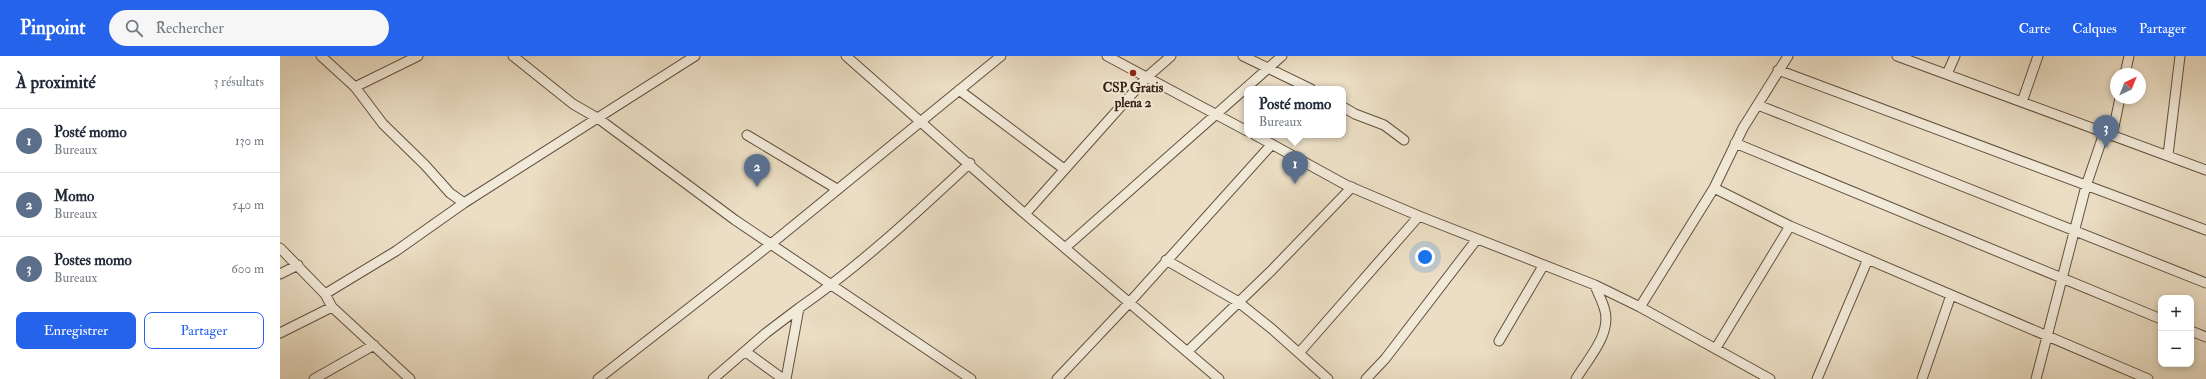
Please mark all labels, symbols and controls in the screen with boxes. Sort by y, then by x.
search box [109,10,389,46]
text: Pinpoint [20,16,85,40]
icon: search [123,17,145,39]
text: Rechercher [155,19,224,38]
text: Carte [2019,20,2050,37]
text: Calques [2072,20,2117,37]
text: Partager [2139,20,2186,37]
marker: CSP Gratis plena 2 [1128,68,1138,78]
north arrow [2110,68,2146,104]
text: À proximité [16,72,96,93]
text: 3 résultats [213,74,264,90]
place label: CSP Gratis plena 2 [1103,80,1164,112]
popup [1244,86,1346,138]
text: Posté momo [1259,95,1331,114]
text: Bureaux [1259,114,1302,130]
pin: 3 [2093,115,2119,148]
text: Posté momo [54,123,127,142]
text: 1 [27,133,31,149]
text: 130 m [235,133,264,149]
text: Bureaux [54,142,97,158]
pin: 1 [1282,151,1308,184]
pin: 2 [744,154,770,187]
text: Momo [54,187,94,206]
text: 2 [26,197,32,213]
text: 540 m [232,197,264,213]
text: Bureaux [54,206,97,222]
your location [1415,247,1435,267]
text: Postes momo [54,251,132,270]
text: 3 [27,261,32,277]
text: 600 m [231,261,264,277]
text: Bureaux [54,270,97,286]
map controls [2158,295,2194,367]
button: + [2158,295,2194,331]
button: Enregistrer [16,312,136,349]
button: Partager [144,312,264,349]
button: − [2158,331,2194,367]

